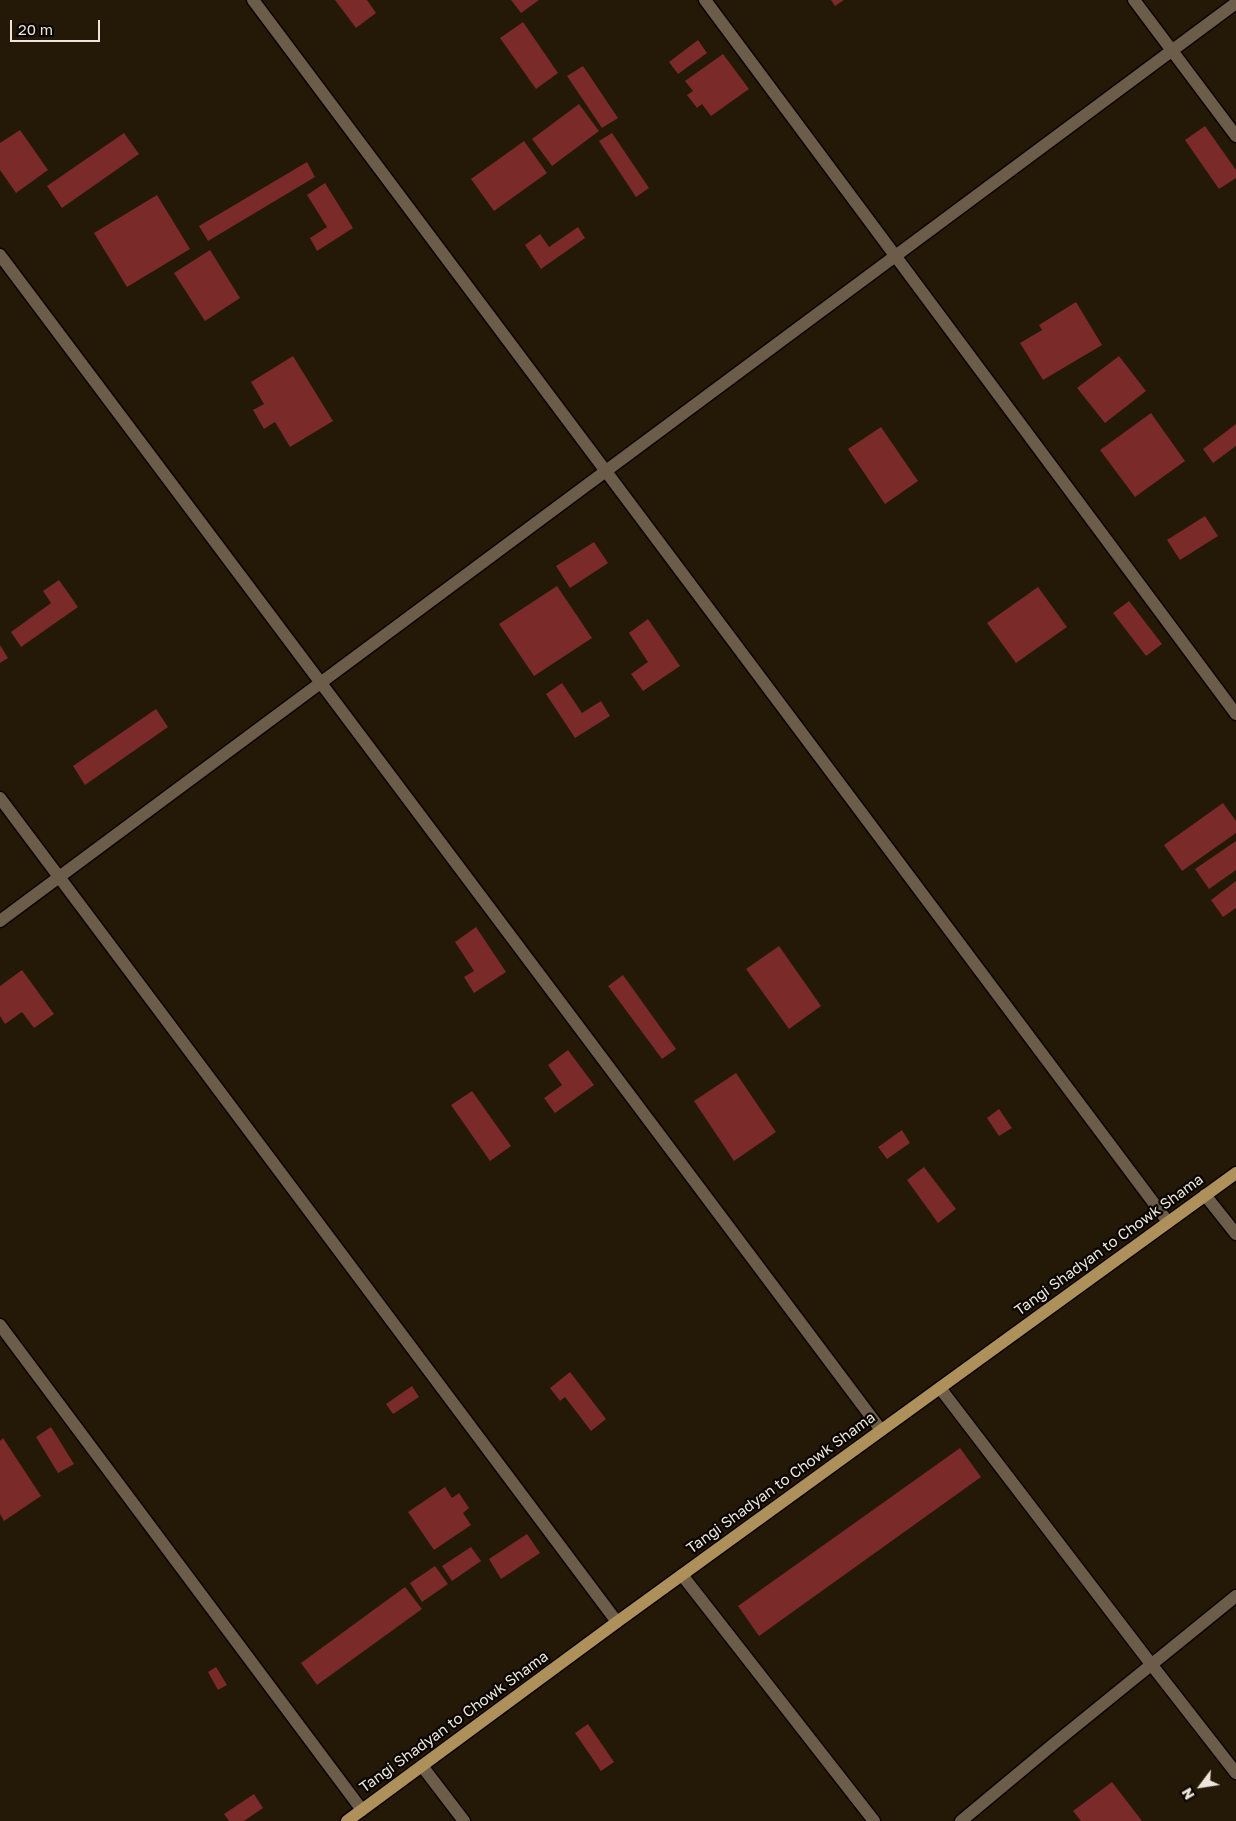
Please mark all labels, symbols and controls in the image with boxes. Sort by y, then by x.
scale bar [12,10,102,42]
text: 20 m [18,20,53,38]
street label: Tangi Shadyan to Chowk Shama [1011,1170,1207,1320]
street label: Tangi Shadyan to Chowk Shama [683,1408,879,1558]
street label: Tangi Shadyan to Chowk Shama [356,1647,552,1797]
north arrow [1176,1761,1226,1811]
text: N [1178,1785,1198,1803]

